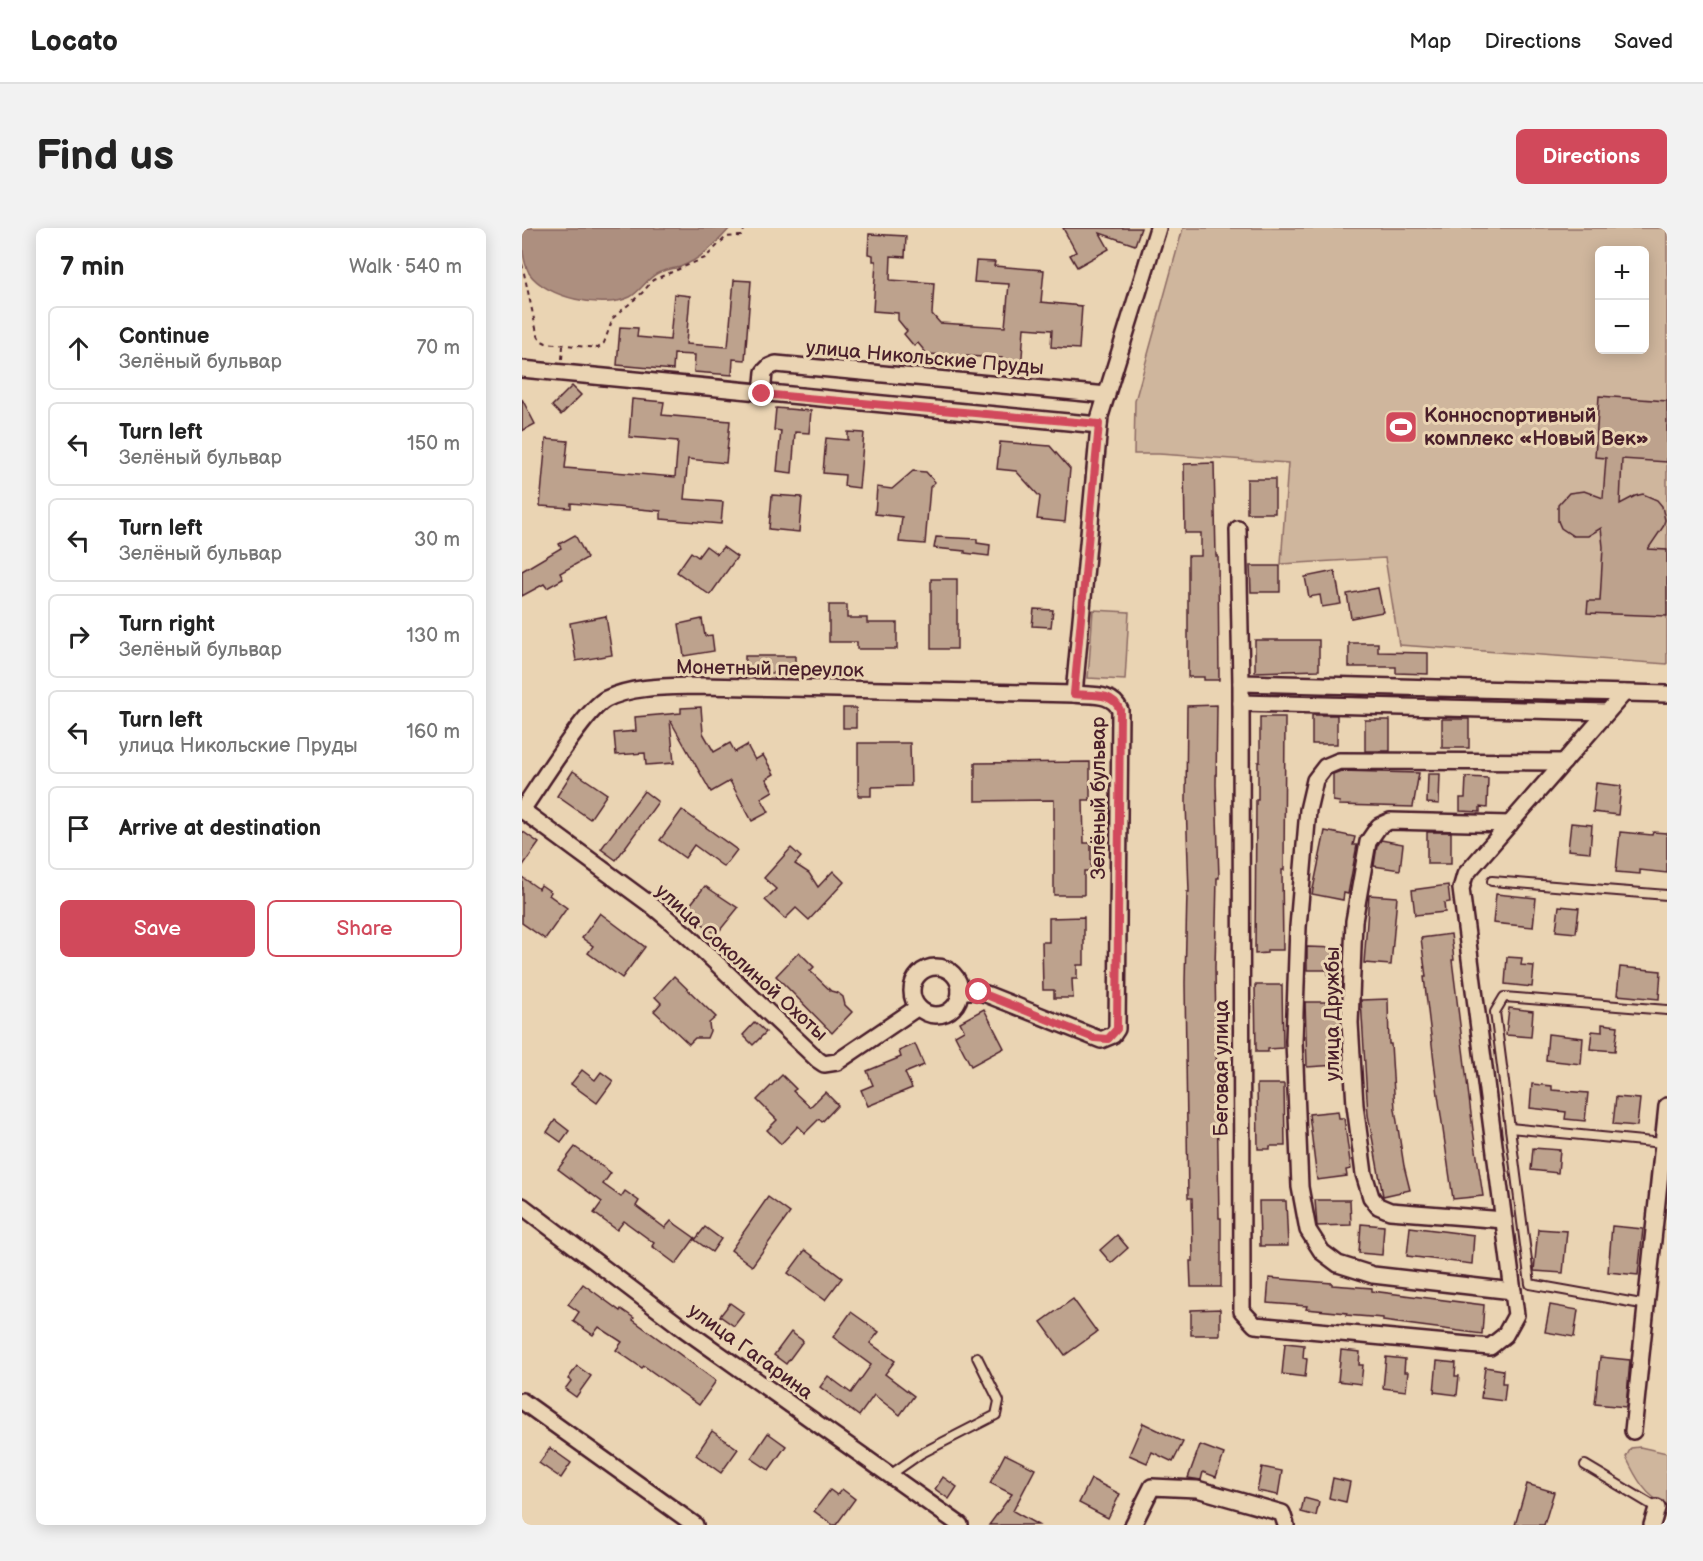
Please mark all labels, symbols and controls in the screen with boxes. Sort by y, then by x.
text: Locato [30,25,118,58]
text: Map [1409,29,1452,54]
text: Directions [1485,29,1581,54]
text: Saved [1614,29,1673,54]
button: Directions [1516,129,1667,184]
text: Find us [36,131,174,182]
map controls [1595,246,1649,354]
button: + [1595,246,1649,300]
text: 7 min [60,252,124,283]
text: Walk · 540 m [349,255,462,279]
button: − [1595,300,1649,354]
text: Continue [119,323,209,350]
icon: ahead [62,332,95,365]
text: 70 m [416,336,460,360]
street label: улица Никольские Пруды [805,336,1045,380]
text: Зелёный бульвар [119,350,282,374]
route end [748,380,774,406]
place label: Конноспортивный комплекс «Новый Век» [1424,404,1649,451]
sports icon: Конноспортивный комплекс «Новый Век» [1383,409,1419,445]
text: Turn left [119,419,203,446]
icon: left [62,428,95,461]
text: 150 m [407,432,460,456]
text: Зелёный бульвар [119,446,282,470]
text: Turn left [119,515,203,542]
icon: left [62,524,95,557]
text: 30 m [414,528,460,552]
text: Зелёный бульвар [119,542,282,566]
text: Turn right [119,611,215,638]
icon: right [62,620,95,653]
text: 130 m [406,624,460,648]
text: Зелёный бульвар [119,638,282,662]
street label: Монетный переулок [676,655,865,683]
text: Turn left [119,707,203,734]
icon: left [62,716,95,749]
street label: Зелёный бульвар [1087,716,1111,879]
text: 160 m [406,720,460,744]
text: улица Никольские Пруды [119,734,358,758]
icon: arrive [62,812,95,845]
text: Arrive at destination [119,815,321,842]
street label: улица Соколиной Охоты [650,879,832,1046]
button: Save [60,900,255,957]
button: Share [267,900,462,957]
street label: улица Дружбы [1321,947,1345,1081]
route start [965,978,991,1004]
street label: Беговая улица [1210,999,1234,1136]
street label: улица Гагарина [683,1299,818,1405]

